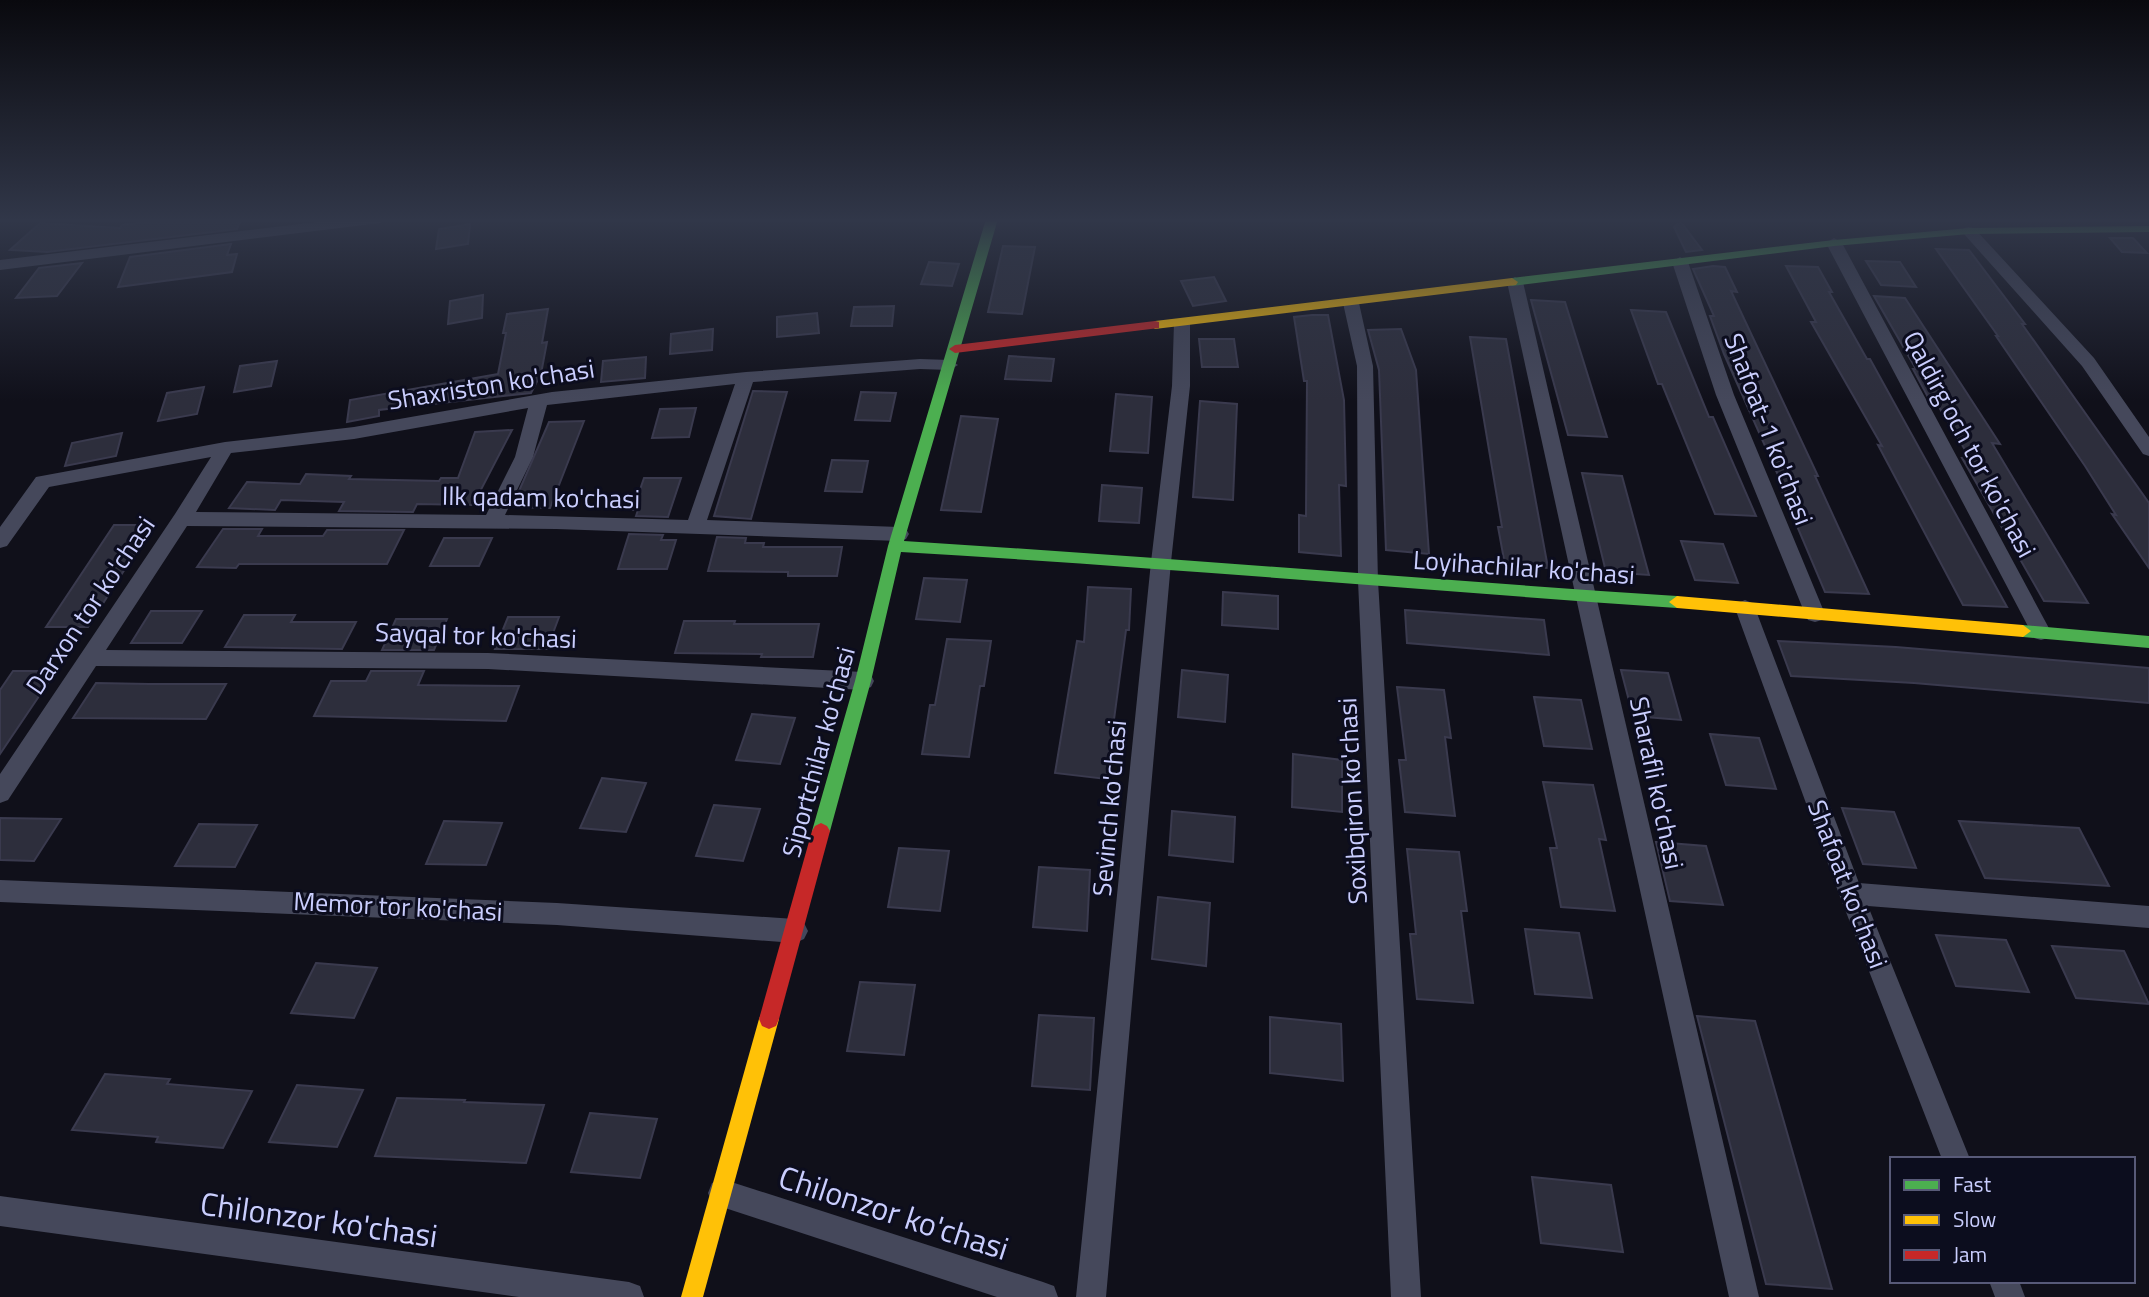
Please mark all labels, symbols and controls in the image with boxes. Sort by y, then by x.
street label: Qaldirg'och tor ko'chasi [1894,324,2046,564]
street label: Shafoat-1 ko'chasi [1714,327,1824,531]
street label: Shaxriston ko'chasi [385,348,597,420]
street label: Ilk qadam ko'chasi [442,476,640,518]
street label: Darxon tor ko'chasi [16,508,164,702]
street label: Loyihachilar ko'chasi [1412,540,1636,594]
street label: Sayqal tor ko'chasi [374,612,578,658]
street label: Siportchilar ko'chasi [771,642,865,862]
street label: Sharafli ko'chasi [1620,693,1694,873]
street label: Soxibqiron ko'chasi [1327,697,1377,905]
street label: Sevinch ko'chasi [1082,718,1136,898]
street label: Shafoat ko'chasi [1798,794,1898,974]
street label: Memor tor ko'chasi [293,881,503,931]
street label: Chilonzor ko'chasi [773,1152,1015,1272]
legend [1890,1157,2135,1283]
text: Fast [1953,1168,1992,1200]
street label: Chilonzor ko'chasi [197,1179,441,1259]
text: Slow [1953,1203,1996,1235]
text: Jam [1953,1238,1987,1270]

